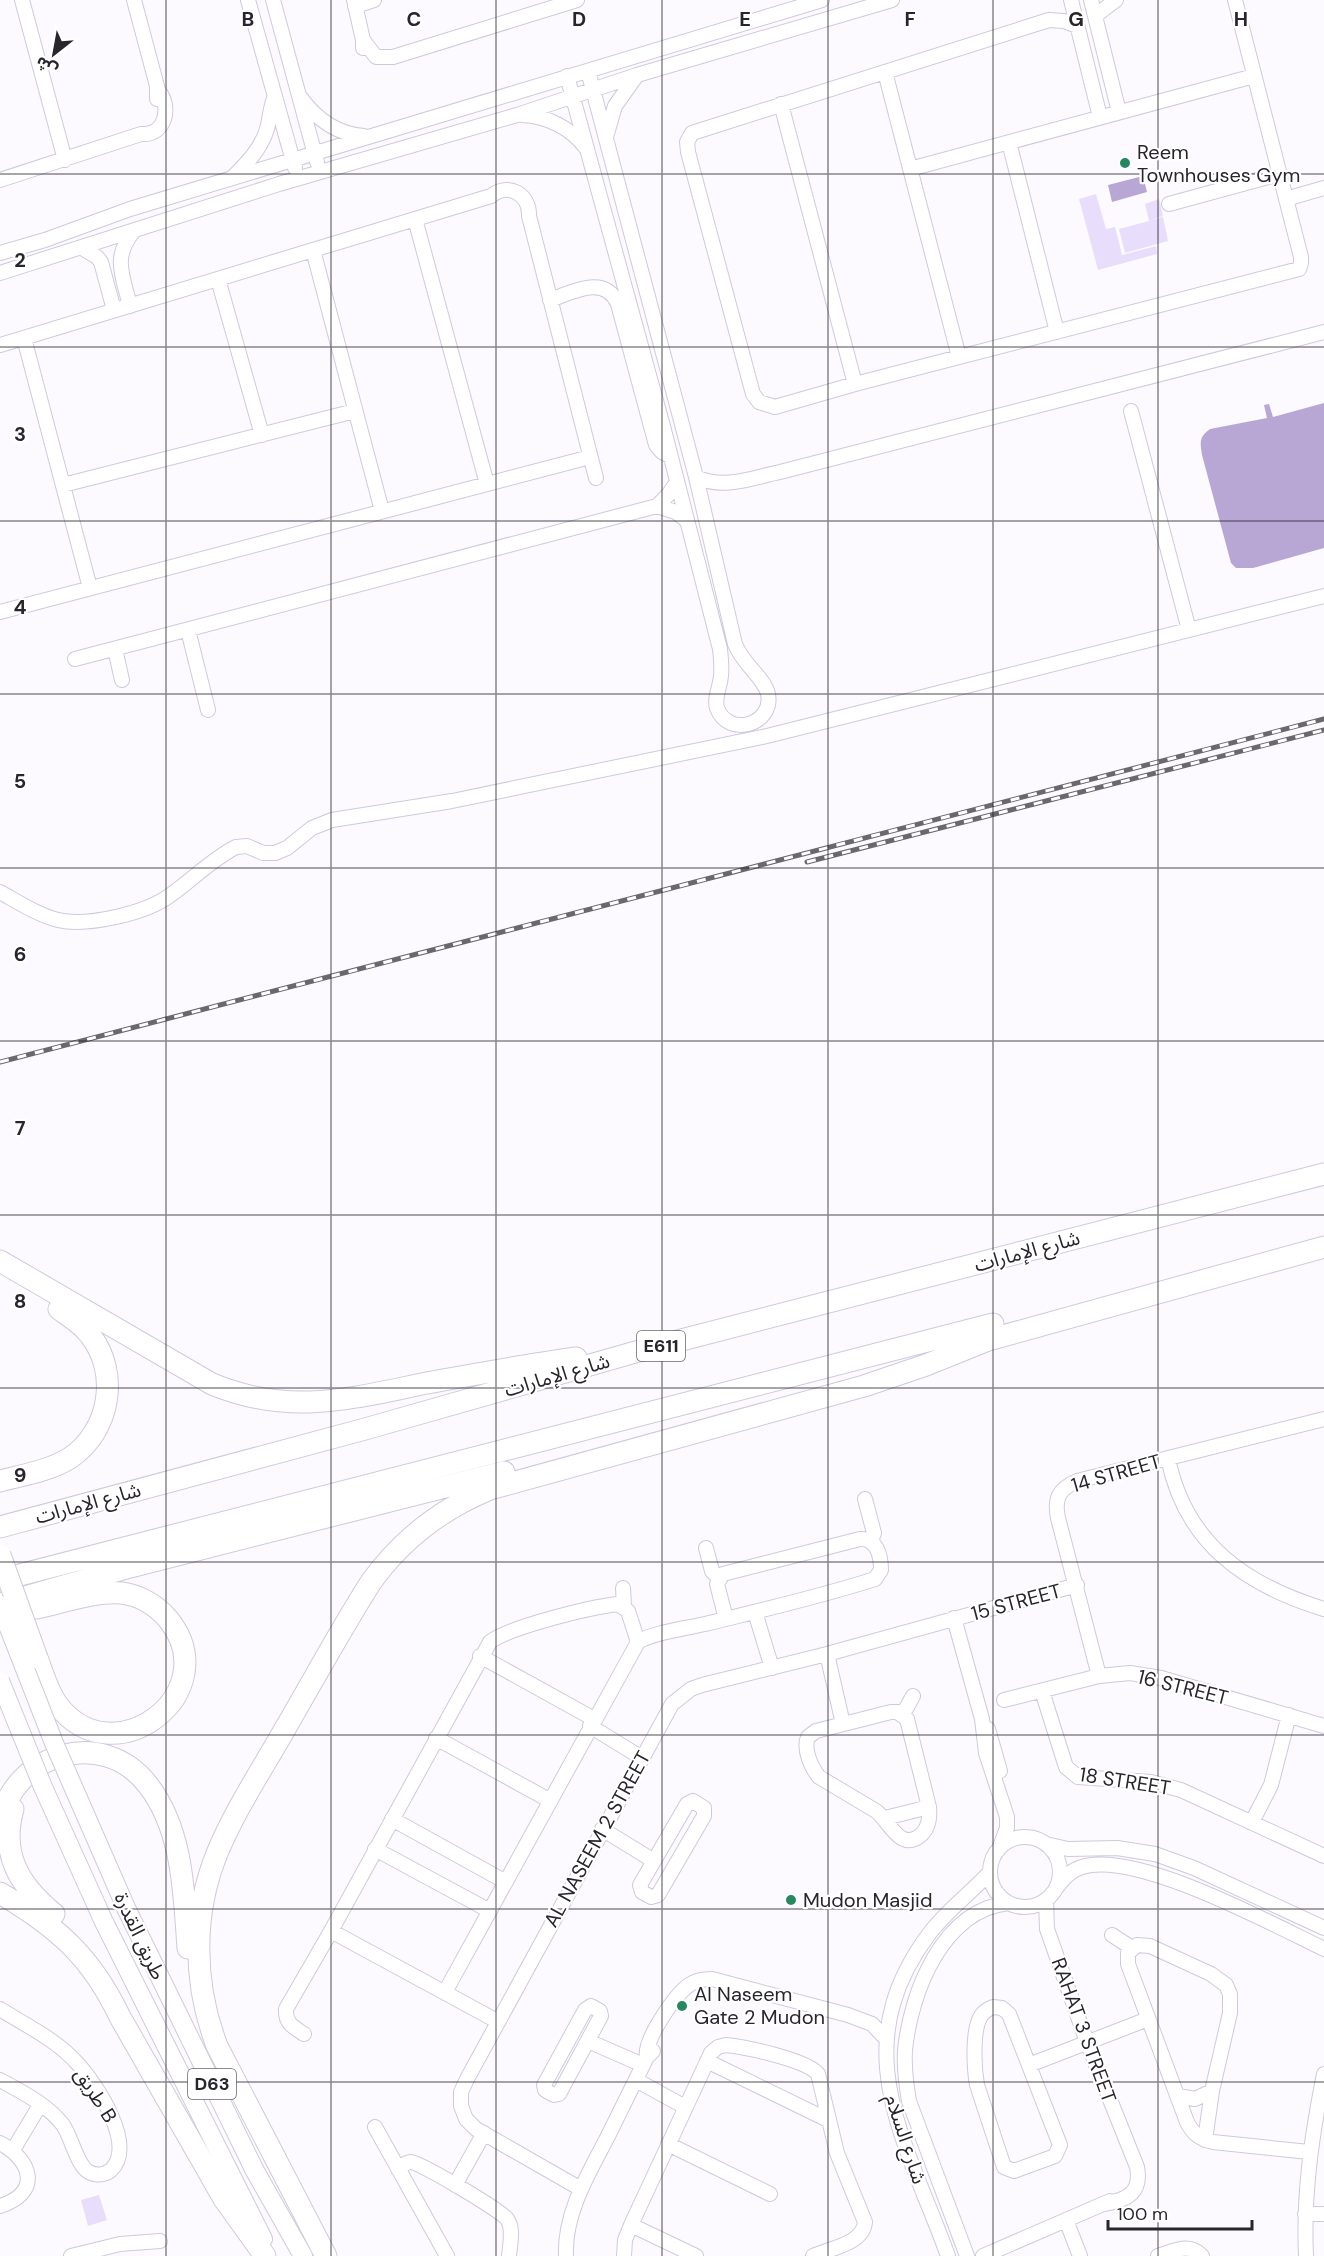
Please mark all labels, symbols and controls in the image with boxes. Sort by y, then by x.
text: B [242,6,254,32]
text: C [407,6,421,32]
text: D [572,6,586,32]
text: E [739,6,751,32]
text: F [904,6,916,32]
text: G [1068,6,1084,32]
text: H [1234,6,1248,32]
north arrow [24,24,84,84]
text: ش [32,52,61,81]
place label: Reem Townhouses Gym [1137,139,1300,188]
marker: Reem Townhouses Gym [1118,156,1132,170]
text: 2 [14,247,26,273]
text: 3 [14,421,26,447]
text: 4 [14,594,27,620]
text: 5 [14,768,26,794]
text: 6 [14,941,26,967]
text: 7 [15,1115,26,1141]
street label: شارع الإمارات [971,1224,1083,1280]
text: 8 [14,1288,26,1314]
road number: E611 [637,1331,685,1361]
street label: شارع الإمارات [501,1348,613,1404]
street label: 14 STREET [1068,1448,1164,1498]
text: 9 [14,1462,26,1488]
street label: شارع الإمارات [32,1476,144,1532]
street label: 15 STREET [968,1578,1064,1626]
street label: 16 STREET [1135,1663,1231,1711]
street label: AL NASEEM 2 STREET [538,1746,656,1932]
street label: 18 STREET [1078,1761,1172,1801]
place label: Mudon Masjid [803,1887,932,1913]
street label: طريق القدرة [108,1888,172,1984]
marker: Mudon Masjid [784,1893,798,1907]
street label: RAHAT 3 STREET [1046,1954,1122,2106]
place label: Al Naseem Gate 2 Mudon [694,1981,825,2030]
marker: Al Naseem Gate 2 Mudon [675,1999,689,2013]
street label: طريق B [69,2063,123,2127]
road number: D63 [188,2069,236,2099]
street label: شارع السلام [877,2091,933,2188]
scale bar [1108,2193,1252,2231]
text: 100 m [1117,2202,1168,2226]

